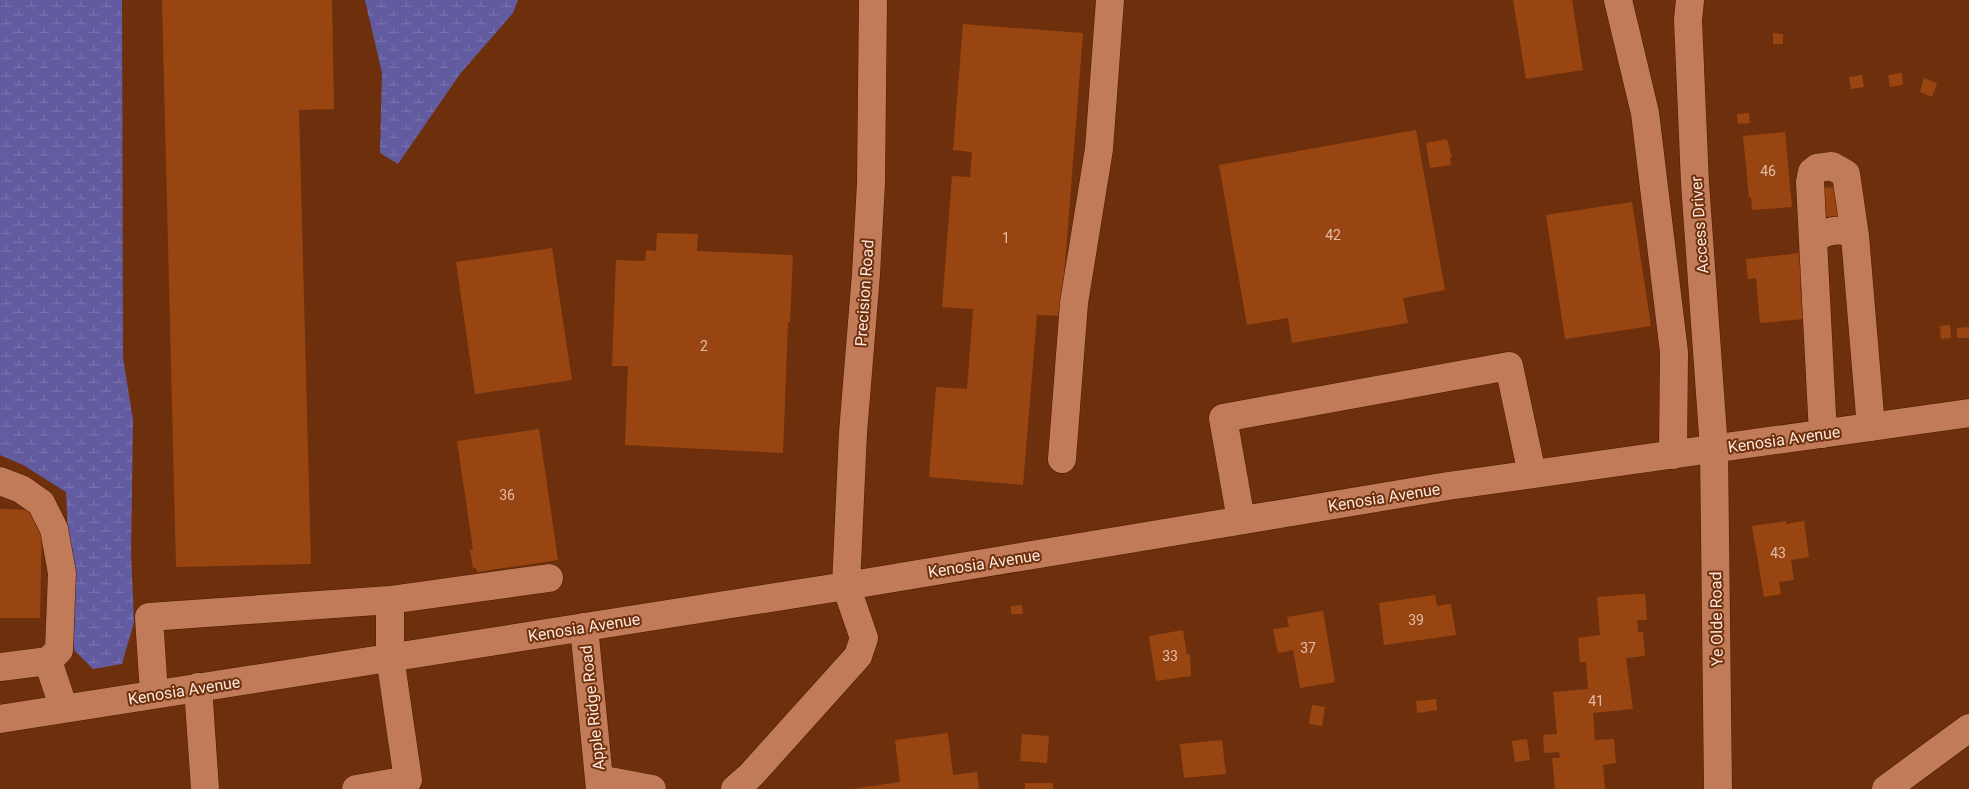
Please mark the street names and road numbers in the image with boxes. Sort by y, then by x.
street label: Access Driver [1687,175,1712,274]
street label: Precision Road [851,239,878,347]
street label: Kenosia Avenue [1727,422,1842,457]
street label: Kenosia Avenue [1327,479,1442,516]
street label: Kenosia Avenue [927,545,1042,582]
street label: Ye Olde Road [1706,572,1727,666]
street label: Kenosia Avenue [527,609,642,646]
street label: Apple Ridge Road [576,644,609,771]
street label: Kenosia Avenue [127,672,242,709]

